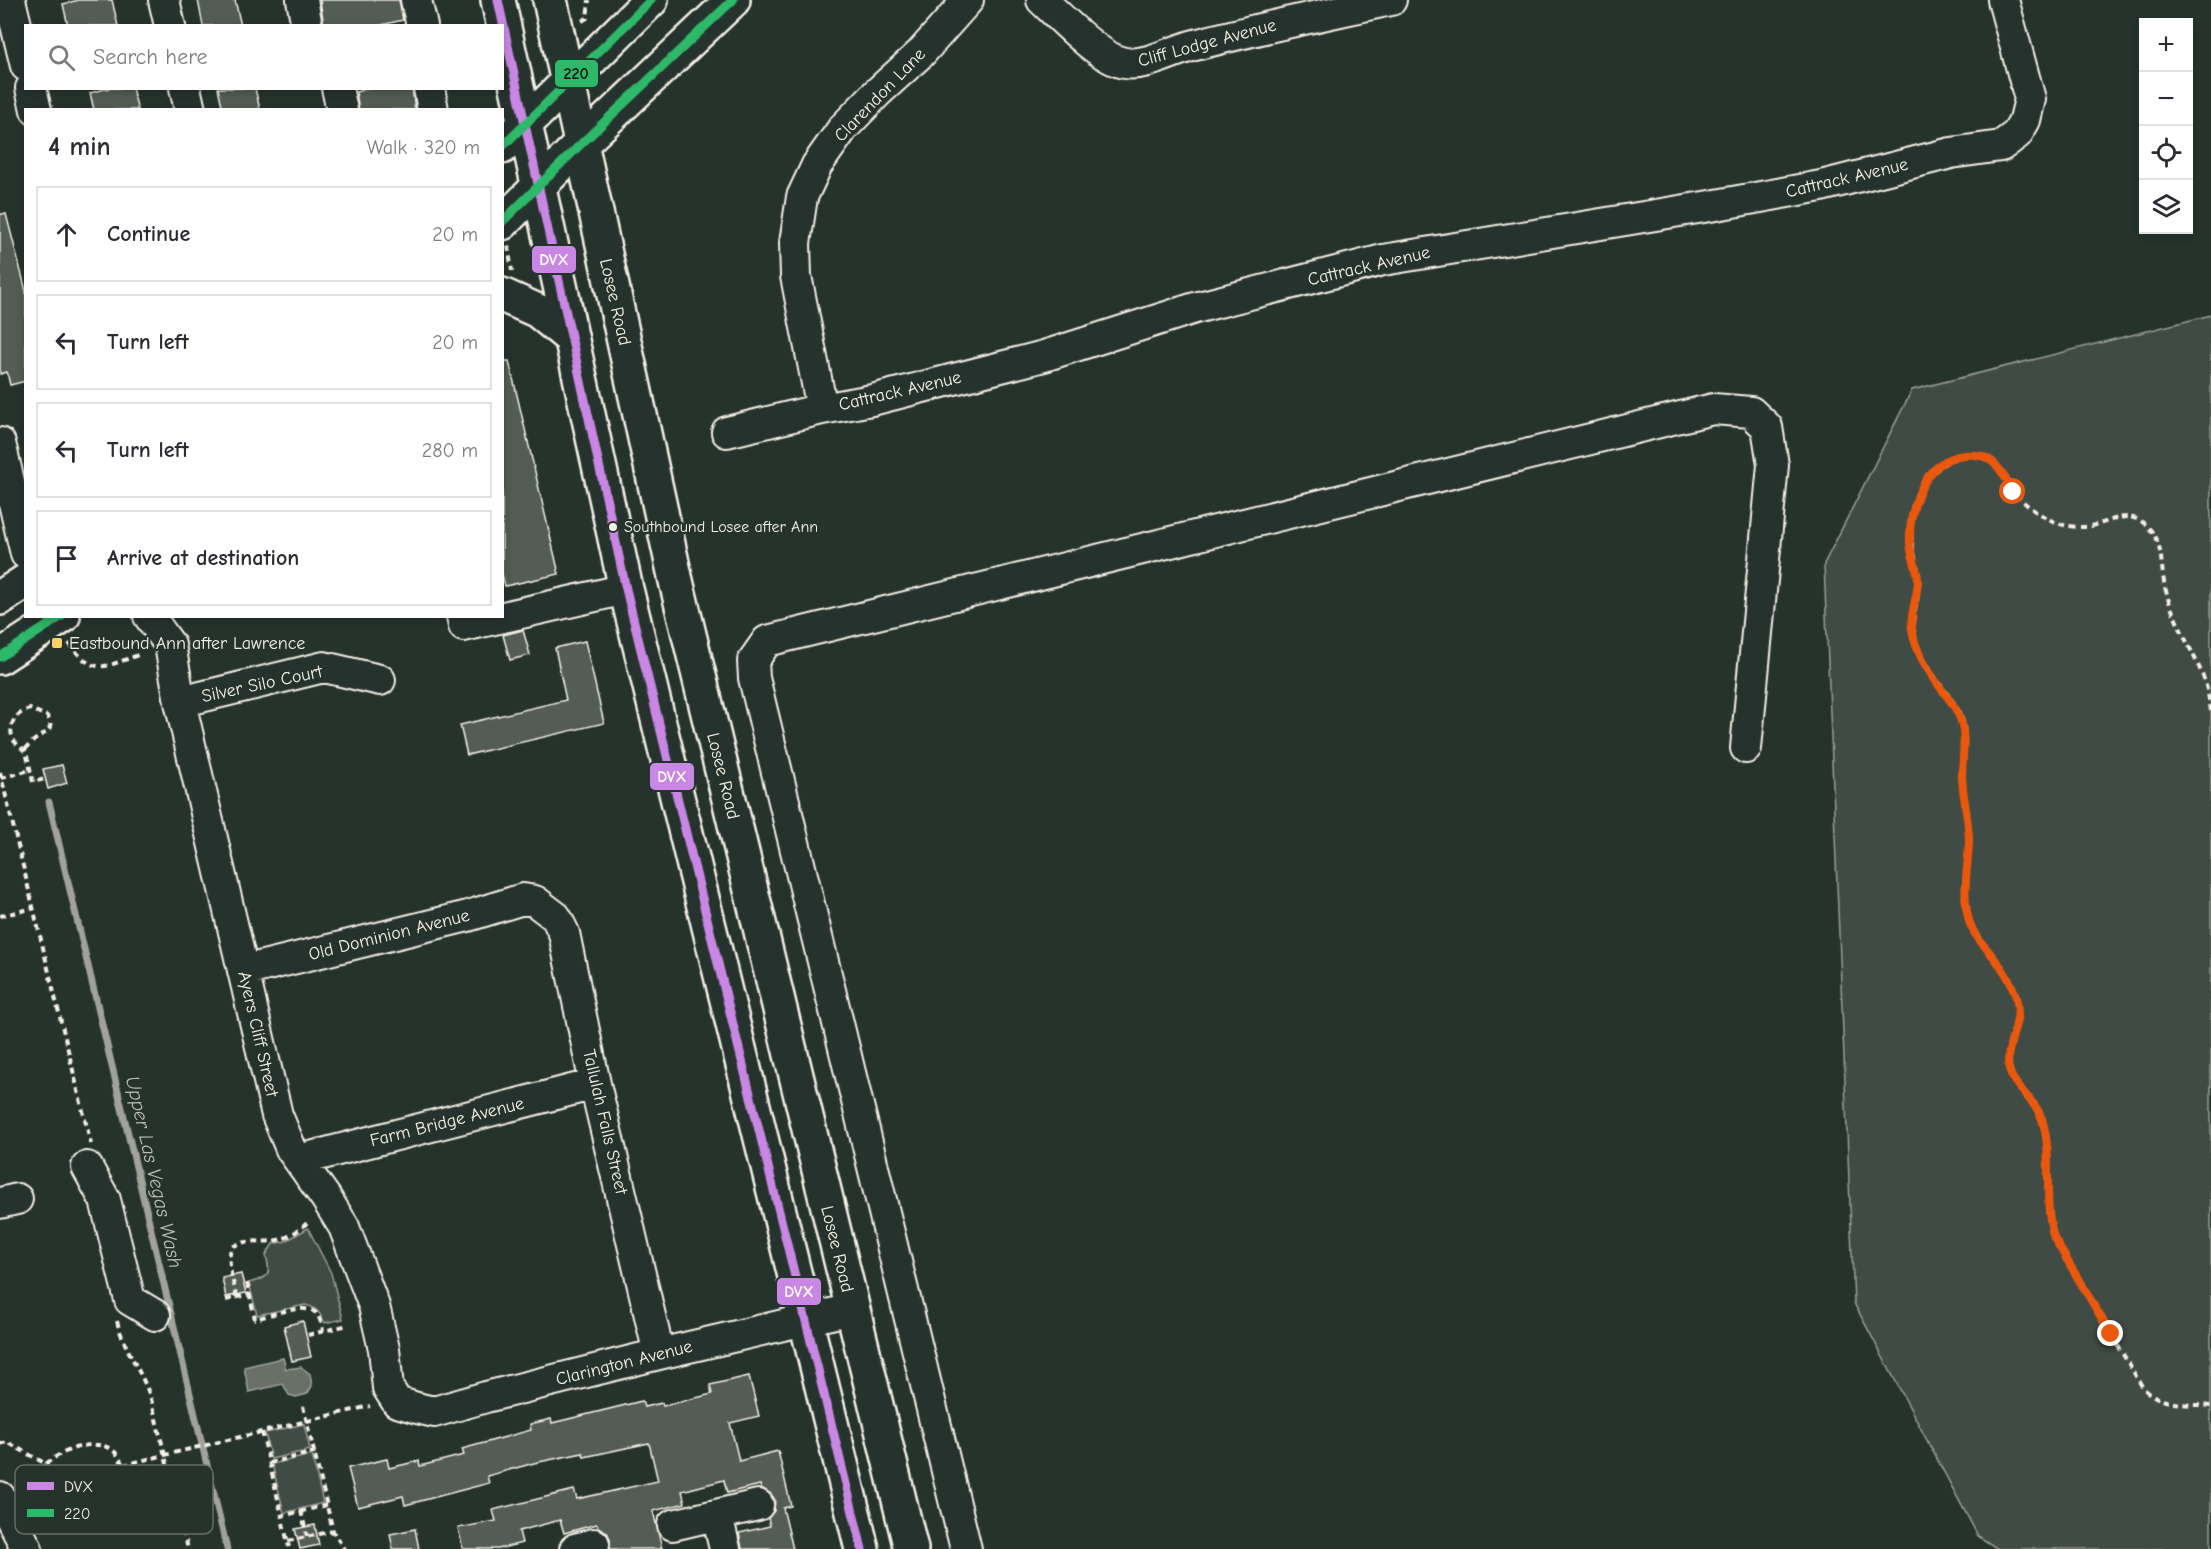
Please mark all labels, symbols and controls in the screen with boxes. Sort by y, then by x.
street label: Cliff Lodge Avenue [1136,14,1278,72]
map controls [2139,18,2193,234]
button: + [2139,18,2193,72]
search box [24,24,504,90]
icon: search [45,41,78,74]
text: Search here [93,44,208,70]
street label: Clarendon Lane [830,44,930,146]
line badge: 220 [554,59,599,88]
text: 220 [563,65,589,83]
button: − [2139,72,2193,126]
button: locate [2139,126,2193,180]
text: 4 min [48,132,111,162]
text: Walk · 320 m [367,136,480,159]
street label: Cattrack Avenue [1784,154,1910,202]
button: layers [2139,180,2193,234]
icon: ahead [50,218,83,251]
text: Continue [107,221,190,247]
text: 20 m [432,223,478,246]
street label: Cattrack Avenue [1306,242,1432,290]
line badge: DVX [531,245,577,274]
text: DVX [539,251,569,269]
street label: Losee Road [595,257,635,347]
icon: left [50,326,83,359]
text: Turn left [107,329,189,355]
text: 20 m [432,331,478,354]
street label: Cattrack Avenue [837,367,963,415]
icon: left [50,434,83,467]
text: Turn left [107,437,189,463]
text: 280 m [422,439,478,462]
route start [1999,478,2025,504]
place label: Southbound Losee after Ann [624,518,818,536]
marker: Southbound Losee after Ann [607,521,619,533]
icon: arrive [50,542,83,575]
text: Arrive at destination [107,545,299,571]
place label: Eastbound Ann after Lawrence [69,633,305,654]
marker: Eastbound Ann after Lawrence [50,636,64,650]
street label: Silver Silo Court [200,661,325,707]
street label: Losee Road [702,731,744,821]
line badge: DVX [649,762,695,791]
text: DVX [657,768,687,786]
street label: Old Dominion Avenue [306,905,472,965]
street label: Ayers Cliff Street [233,969,283,1100]
street label: Tallulah Falls Street [578,1047,632,1197]
water label: Upper Las Vegas Wash [121,1074,187,1270]
street label: Farm Bridge Avenue [368,1093,526,1151]
street label: Losee Road [816,1204,858,1294]
line badge: DVX [776,1277,822,1306]
text: DVX [784,1283,814,1301]
route end [2097,1320,2123,1346]
street label: Clarington Avenue [554,1336,694,1390]
legend [15,1465,213,1534]
text: DVX [64,1478,93,1496]
text: 220 [64,1505,90,1523]

